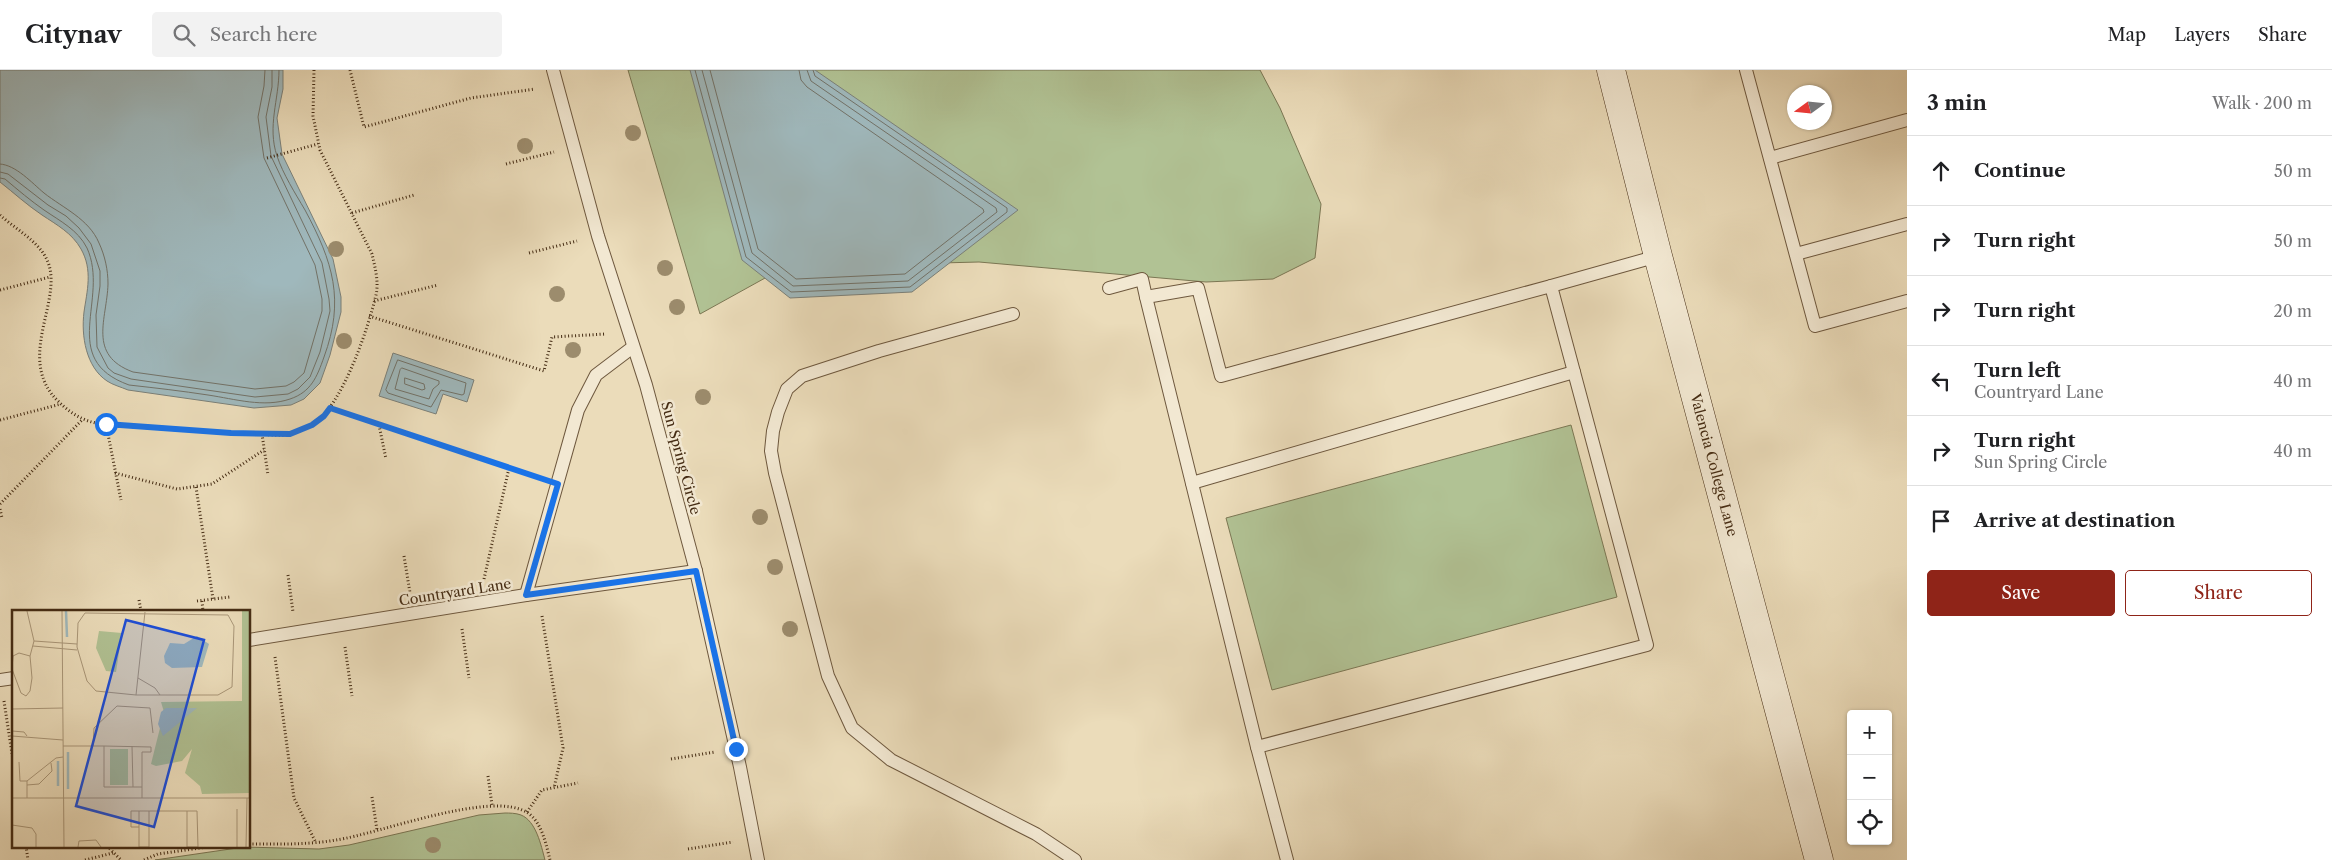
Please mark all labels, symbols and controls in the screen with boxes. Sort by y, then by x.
search box [152,12,502,57]
text: Citynav [25,20,122,49]
icon: search [170,21,198,49]
text: Search here [210,23,317,46]
text: Map [2108,24,2146,46]
text: Layers [2174,24,2230,46]
text: Share [2258,24,2307,46]
north arrow [1787,85,1832,130]
text: 3 min [1927,90,1987,115]
text: Walk · 200 m [2212,93,2312,113]
icon: ahead [1927,157,1955,185]
text: Continue [1974,159,2066,182]
text: 50 m [2274,161,2312,181]
icon: right [1927,227,1955,255]
text: Turn right [1974,229,2075,252]
text: 50 m [2274,231,2312,251]
icon: right [1927,297,1955,325]
text: Turn right [1974,299,2075,322]
text: 20 m [2273,301,2312,321]
text: Turn left [1974,359,2061,382]
icon: left [1927,367,1955,395]
text: 40 m [2273,371,2312,391]
text: Countryard Lane [1974,382,2104,402]
street label: Valencia College Lane [1686,391,1742,539]
street label: Sun Spring Circle [657,399,705,517]
route start [95,413,118,436]
text: Turn right [1974,429,2075,452]
icon: right [1927,437,1955,465]
text: 40 m [2273,441,2312,461]
text: Sun Spring Circle [1974,452,2107,472]
icon: arrive [1927,507,1955,535]
text: Arrive at destination [1974,509,2175,532]
button: Save [1927,570,2115,616]
button: Share [2125,570,2312,616]
street label: Countryard Lane [398,574,513,610]
inset map [12,610,250,848]
map controls [1847,710,1892,845]
button: + [1847,710,1892,755]
route end [725,738,748,761]
button: − [1847,755,1892,800]
button: locate [1847,800,1892,845]

